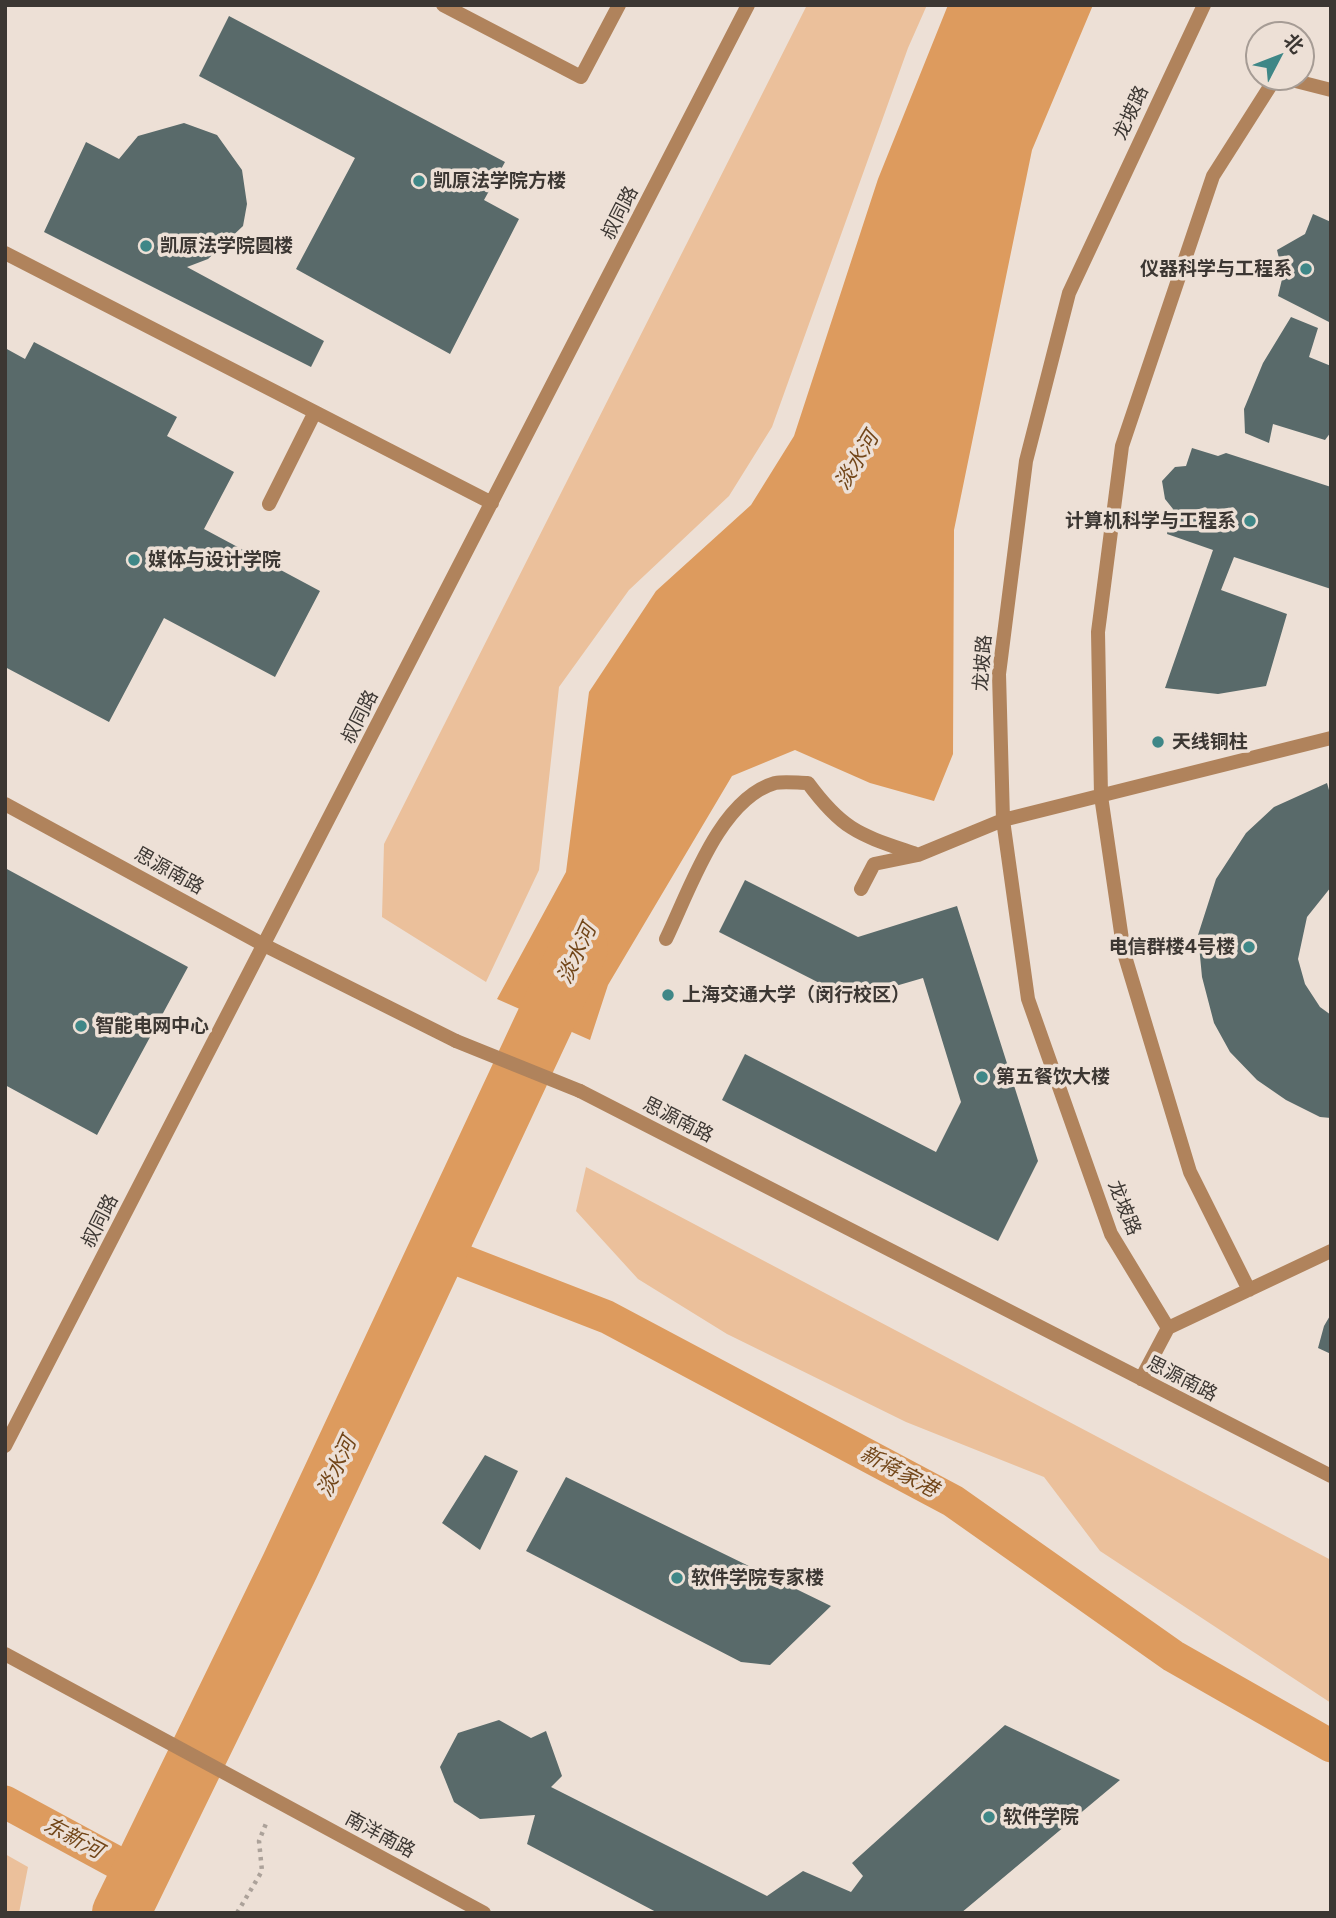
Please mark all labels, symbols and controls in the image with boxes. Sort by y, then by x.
north arrow [1245,21,1315,91]
text: 北 [1280,29,1309,58]
street label: 龙坡路 [1109,82,1153,144]
place label: 凯原法学院方楼 [433,170,566,192]
marker: 凯原法学院方楼 [411,173,427,189]
street label: 叔同路 [597,182,643,244]
place label: 凯原法学院圆楼 [160,235,293,257]
marker: 凯原法学院圆楼 [138,238,154,254]
place label: 仪器科学与工程系 [1140,258,1292,280]
marker: 仪器科学与工程系 [1298,261,1314,277]
water label: 淡水河 [830,428,884,494]
place label: 计算机科学与工程系 [1065,510,1236,532]
marker: 计算机科学与工程系 [1242,513,1258,529]
place label: 媒体与设计学院 [148,549,281,571]
marker: 媒体与设计学院 [126,552,142,568]
street label: 龙坡路 [970,634,996,692]
street label: 叔同路 [337,686,383,748]
place label: 天线铜柱 [1172,731,1248,753]
marker: 天线铜柱 [1150,734,1166,750]
street label: 思源南路 [130,843,208,899]
water label: 淡水河 [552,920,602,988]
place label: 电信群楼4号楼 [1109,936,1235,958]
marker: 电信群楼4号楼 [1241,939,1257,955]
place label: 上海交通大学（闵行校区） [682,984,910,1006]
marker: 上海交通大学（闵行校区） [660,987,676,1003]
place label: 智能电网中心 [95,1015,209,1037]
marker: 智能电网中心 [73,1018,89,1034]
place label: 第五餐饮大楼 [996,1066,1110,1088]
marker: 第五餐饮大楼 [974,1069,990,1085]
street label: 思源南路 [639,1093,717,1147]
street label: 龙坡路 [1103,1177,1145,1239]
street label: 叔同路 [77,1190,123,1252]
street label: 思源南路 [1143,1352,1221,1406]
water label: 淡水河 [312,1433,362,1501]
water label: 新蒋家港 [856,1441,942,1503]
place label: 软件学院专家楼 [691,1567,824,1589]
marker: 软件学院专家楼 [669,1570,685,1586]
place label: 软件学院 [1003,1806,1079,1828]
street label: 南洋南路 [341,1807,419,1863]
marker: 软件学院 [981,1809,997,1825]
water label: 东新河 [39,1812,107,1864]

